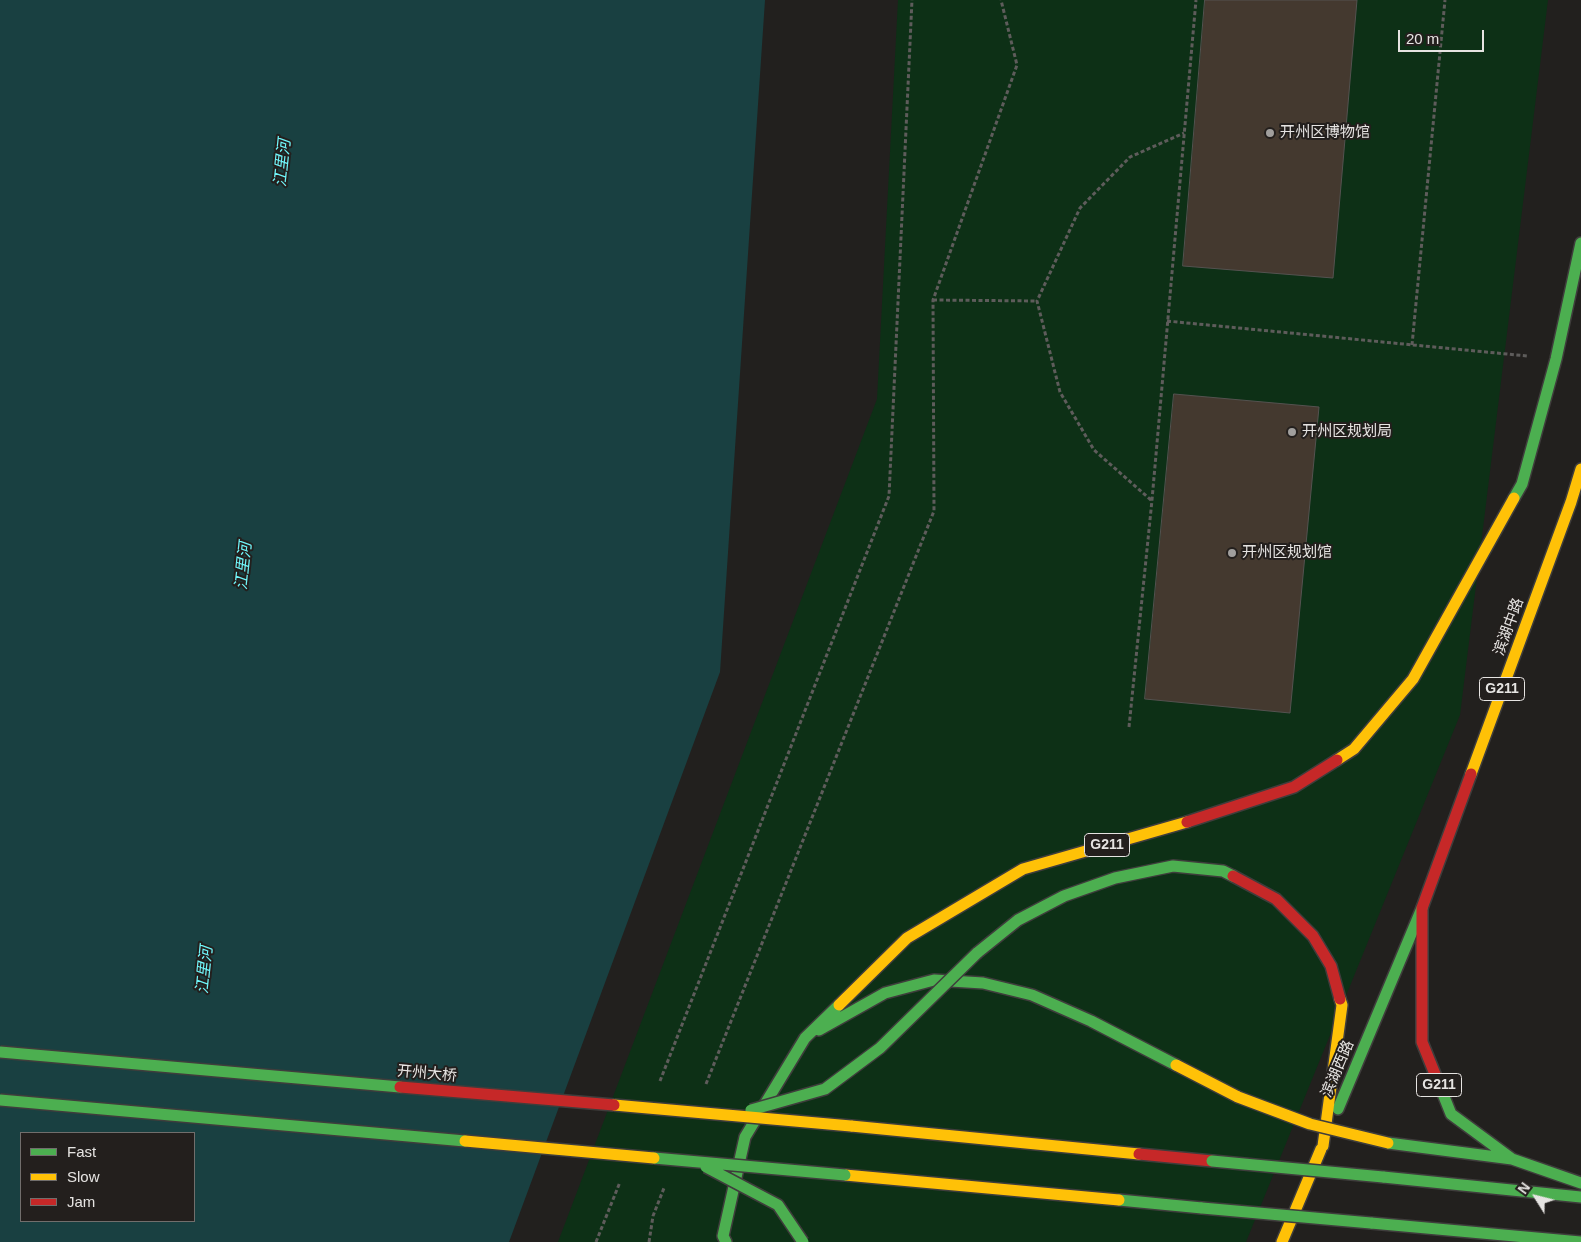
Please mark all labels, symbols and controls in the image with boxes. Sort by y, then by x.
scale bar [1401,20,1487,52]
text: 20 m [1406,30,1439,47]
place label: 开州区博物馆 [1280,124,1370,142]
marker: 开州区博物馆 [1264,127,1276,139]
water label: 江里河 [271,138,295,188]
place label: 开州区规划局 [1302,423,1392,441]
marker: 开州区规划局 [1286,426,1298,438]
water label: 江里河 [232,541,256,591]
place label: 开州区规划馆 [1242,544,1332,562]
marker: 开州区规划馆 [1226,547,1238,559]
street label: 滨湖中路 [1490,596,1528,658]
road number: G211 [1480,678,1524,701]
road number: G211 [1084,834,1130,856]
water label: 江里河 [193,945,217,995]
street label: 滨湖西路 [1318,1038,1358,1100]
street label: 开州大桥 [396,1062,458,1086]
road number: G211 [1416,1074,1462,1096]
legend [20,1132,195,1222]
text: Fast [67,1143,96,1160]
text: Slow [67,1168,100,1185]
north arrow [1511,1172,1561,1222]
text: N [1514,1179,1533,1197]
text: Jam [67,1193,95,1210]

